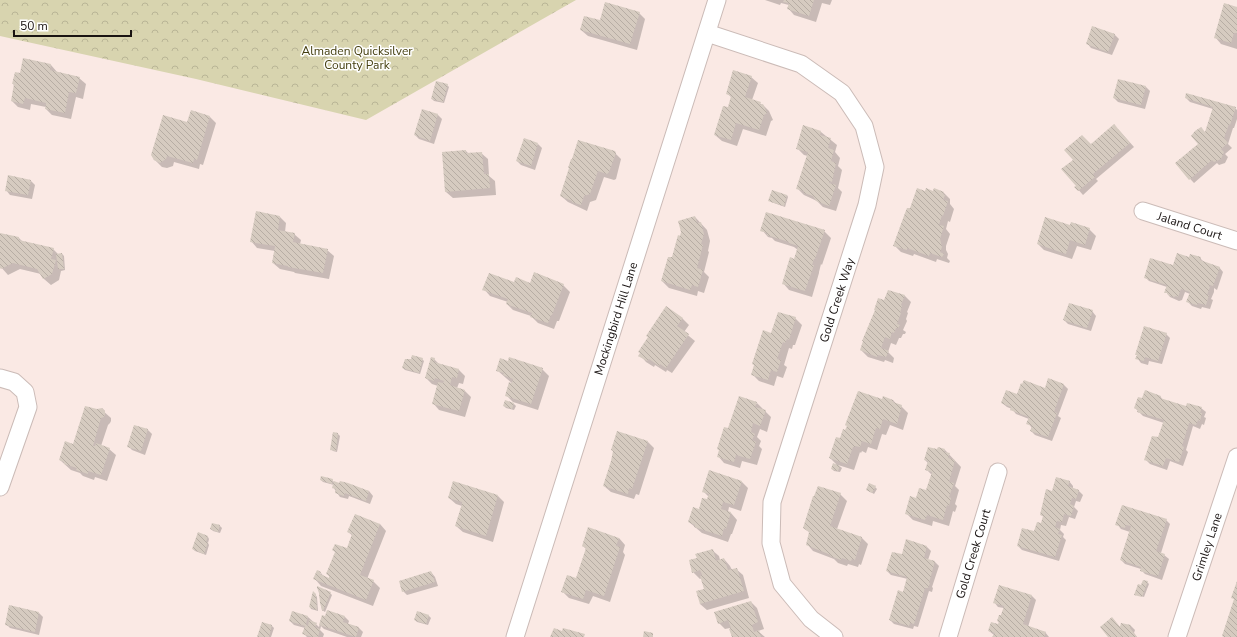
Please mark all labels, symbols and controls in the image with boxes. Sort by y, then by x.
scale bar [14,12,131,38]
text: 50 m [20,18,48,34]
park label: Almaden Quicksilver County Park [301,43,413,73]
street label: Jaland Court [1154,208,1225,244]
street label: Gold Creek Way [816,255,858,344]
street label: Mockingbird Hill Lane [591,260,641,377]
street label: Gold Creek Court [952,506,995,601]
street label: Grimley Lane [1188,511,1226,583]

